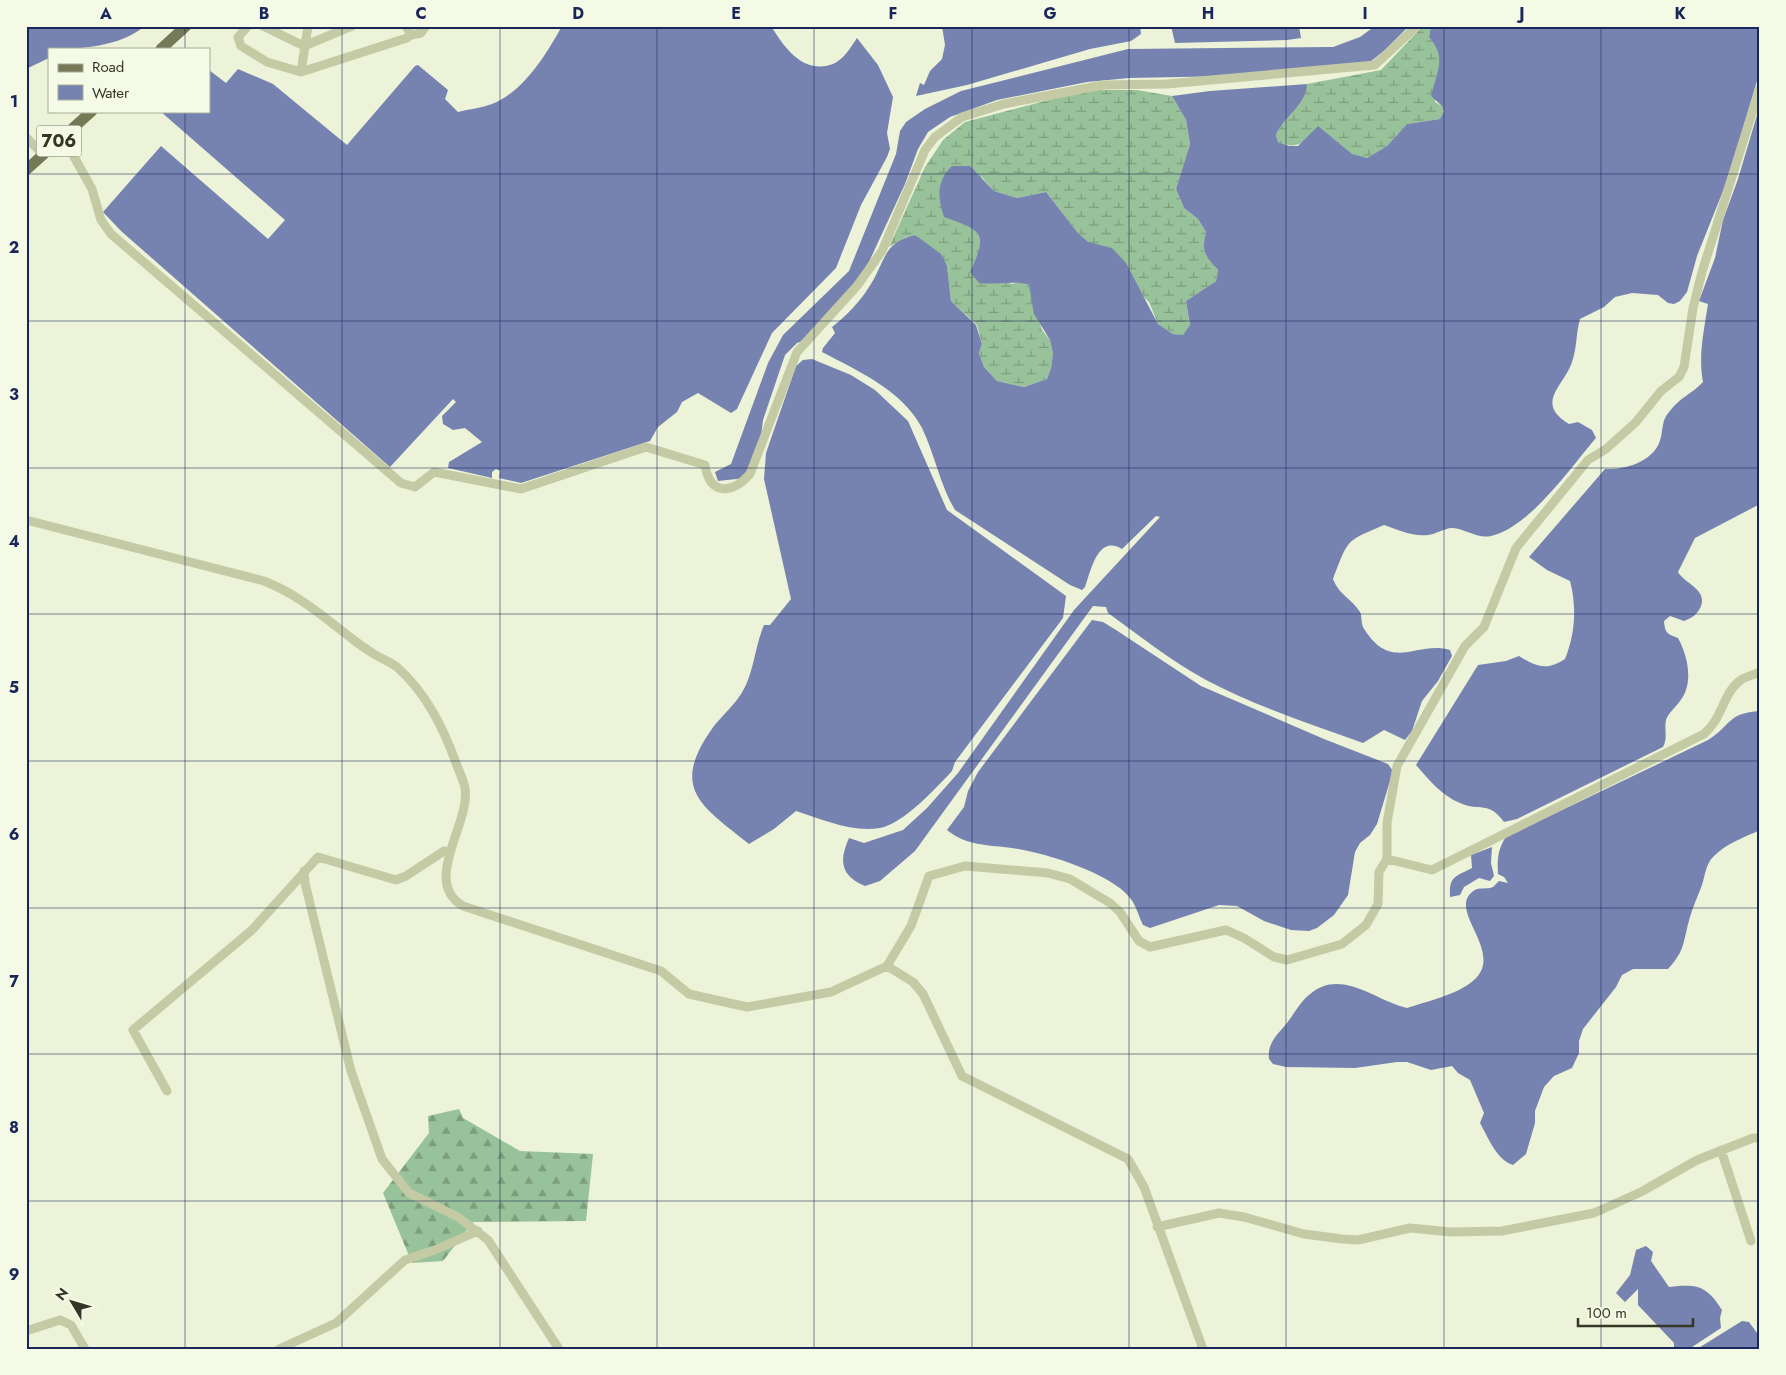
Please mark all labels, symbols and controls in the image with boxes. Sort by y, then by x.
text: A [99,2,112,25]
text: B [259,2,269,25]
text: C [415,2,427,25]
text: D [572,2,584,25]
text: E [731,2,741,25]
text: F [889,2,897,25]
text: G [1043,2,1057,25]
text: H [1202,2,1214,25]
text: I [1362,2,1368,25]
text: J [1516,2,1525,25]
text: K [1674,2,1686,25]
legend [48,48,210,112]
text: Road [92,56,124,78]
text: Water [92,82,130,104]
text: 1 [10,90,18,113]
road number: 706 [36,125,82,156]
text: 2 [9,236,19,259]
text: 3 [9,383,19,406]
text: 4 [8,530,20,553]
text: 5 [9,676,19,699]
text: 6 [9,823,19,846]
text: 7 [9,970,19,993]
text: 8 [9,1116,19,1139]
text: 9 [9,1263,19,1286]
north arrow [48,1278,98,1328]
text: N [50,1283,73,1305]
scale bar [1578,1295,1694,1327]
text: 100 m [1586,1302,1627,1324]

